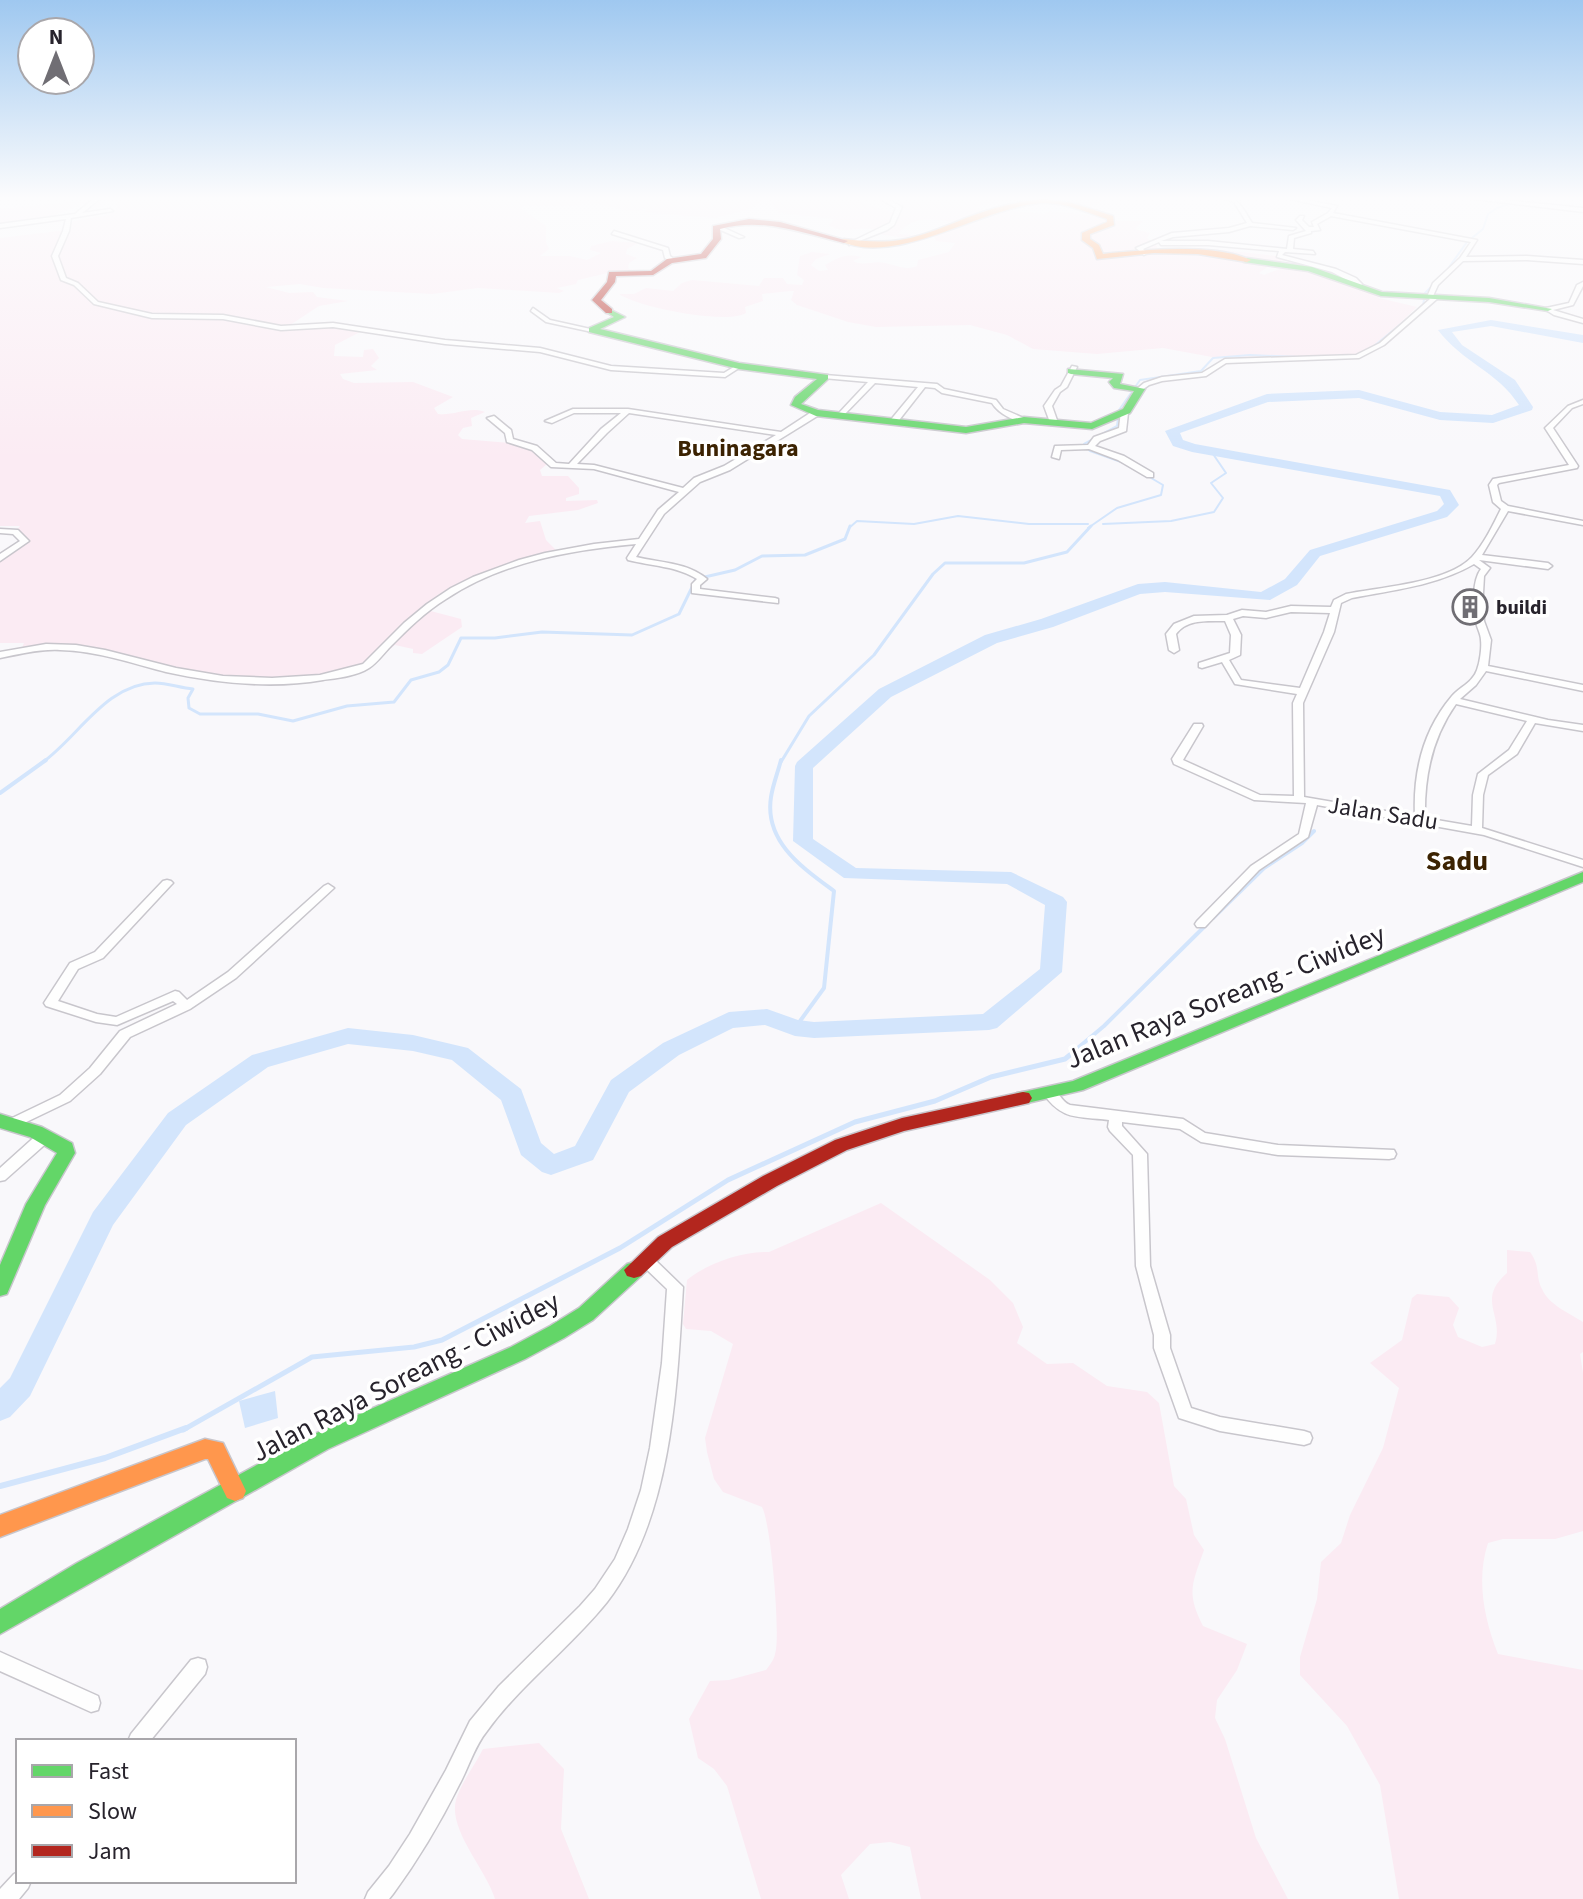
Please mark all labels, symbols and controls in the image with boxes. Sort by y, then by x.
north arrow [16,16,96,96]
text: N [49,21,63,53]
district label: Buninagara [677,431,799,466]
building icon: buildi [1451,588,1489,626]
place label: buildi [1496,594,1547,622]
street label: Jalan Sadu [1325,788,1440,839]
district label: Sadu [1426,841,1488,881]
street label: Jalan Raya Soreang - Ciwidey [1060,915,1391,1079]
street label: Jalan Raya Soreang - Ciwidey [244,1282,566,1472]
legend [16,1739,296,1883]
text: Fast [88,1754,129,1789]
text: Slow [88,1794,137,1829]
text: Jam [88,1834,132,1869]

